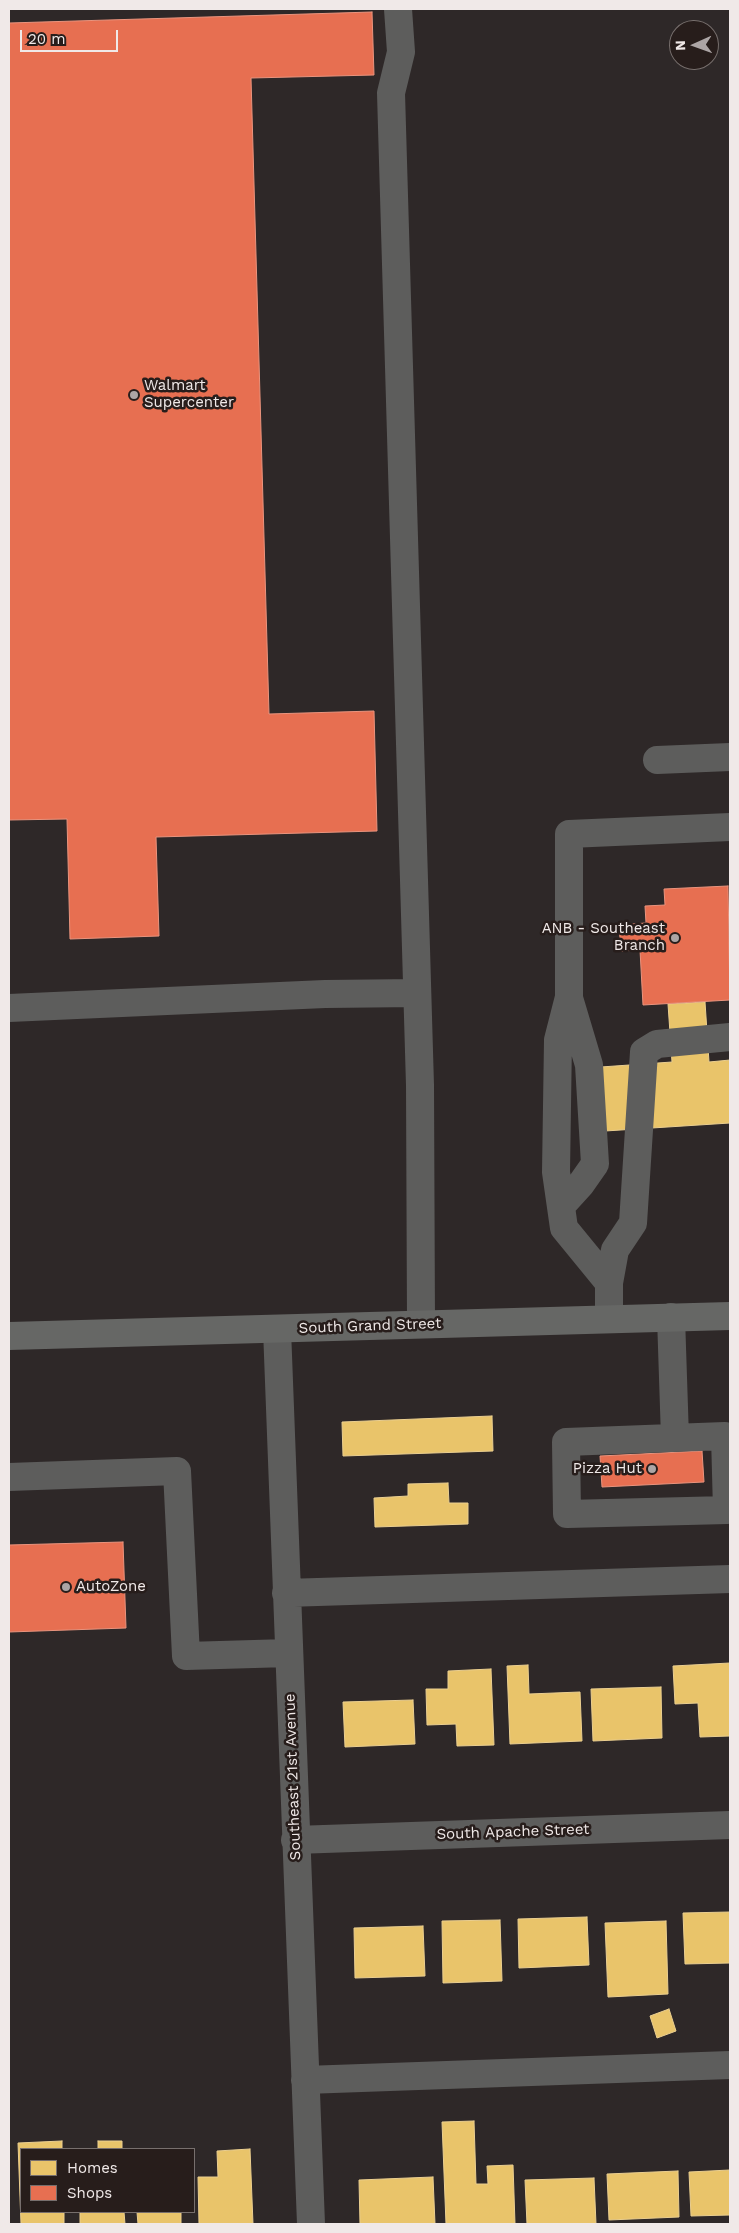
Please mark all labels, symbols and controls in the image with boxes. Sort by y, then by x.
scale bar [22,20,120,52]
north arrow [669,20,719,70]
text: 20 m [28,30,66,48]
text: N [672,40,688,51]
place label: Walmart Supercenter [144,377,234,412]
marker: Walmart Supercenter [128,389,140,401]
place label: ANB - Southeast Branch [542,920,665,955]
marker: ANB - Southeast Branch [669,932,681,944]
street label: South Grand Street [298,1315,442,1337]
place label: Pizza Hut [573,1460,642,1478]
marker: Pizza Hut [646,1463,658,1475]
place label: AutoZone [76,1578,146,1596]
marker: AutoZone [60,1581,72,1593]
street label: Southeast 21st Avenue [281,1693,305,1861]
street label: South Apache Street [436,1820,590,1844]
legend [20,2148,195,2213]
text: Homes [67,2159,118,2177]
text: Shops [67,2184,112,2202]

